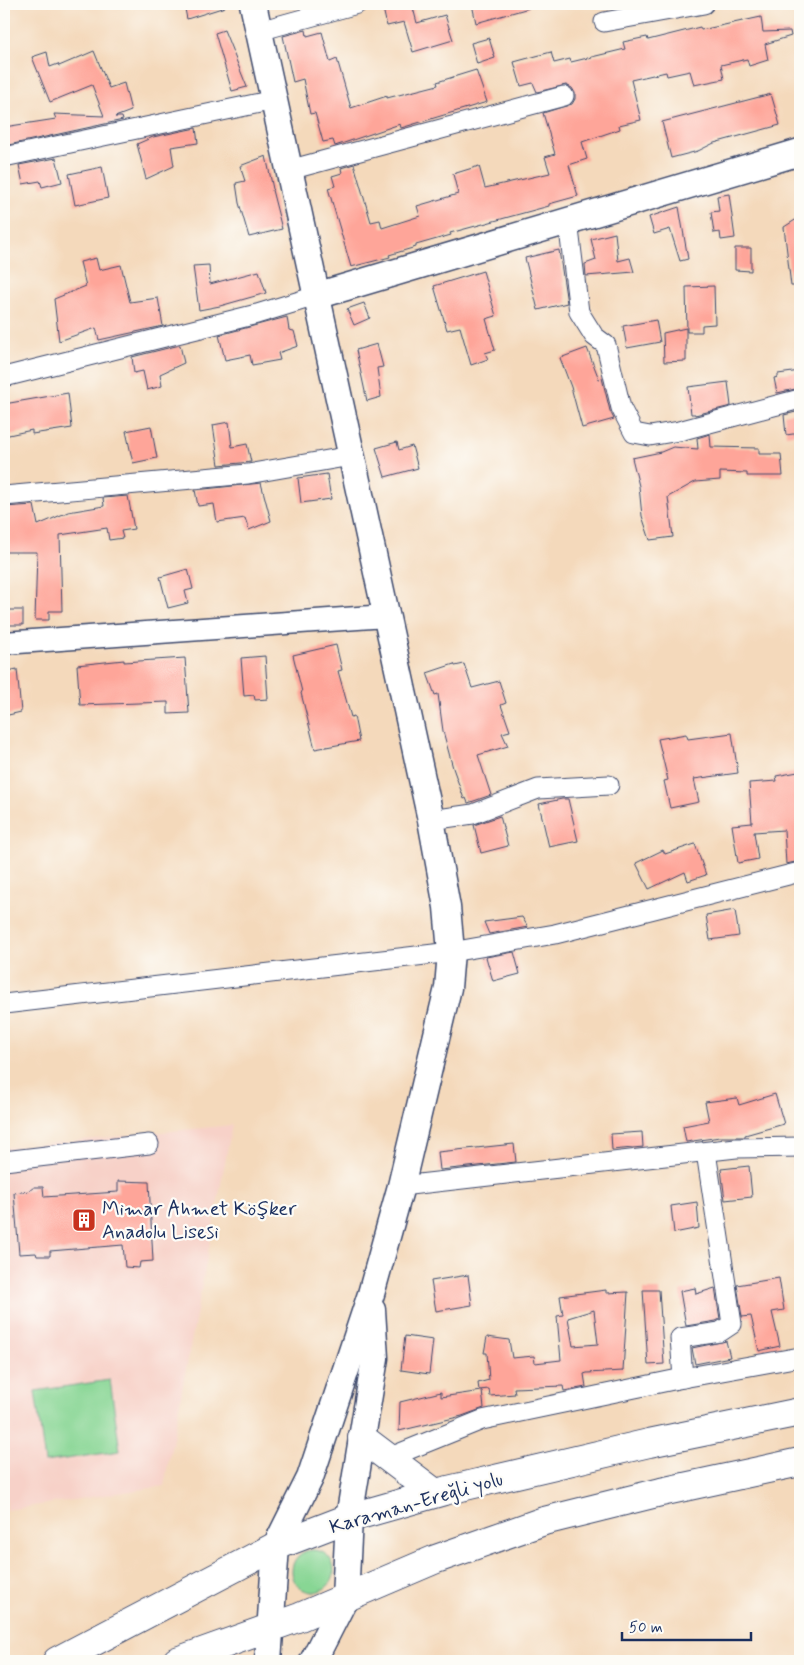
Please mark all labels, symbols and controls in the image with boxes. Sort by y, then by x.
place label: Mimar Ahmet Köşker Anadolu Lisesi [102,1196,297,1246]
building icon: Mimar Ahmet Köşker Anadolu Lisesi [71,1207,97,1233]
street label: Karaman-Ereğli yolu [327,1466,506,1541]
scale bar [622,1610,750,1642]
text: 50 m [629,1618,663,1638]

